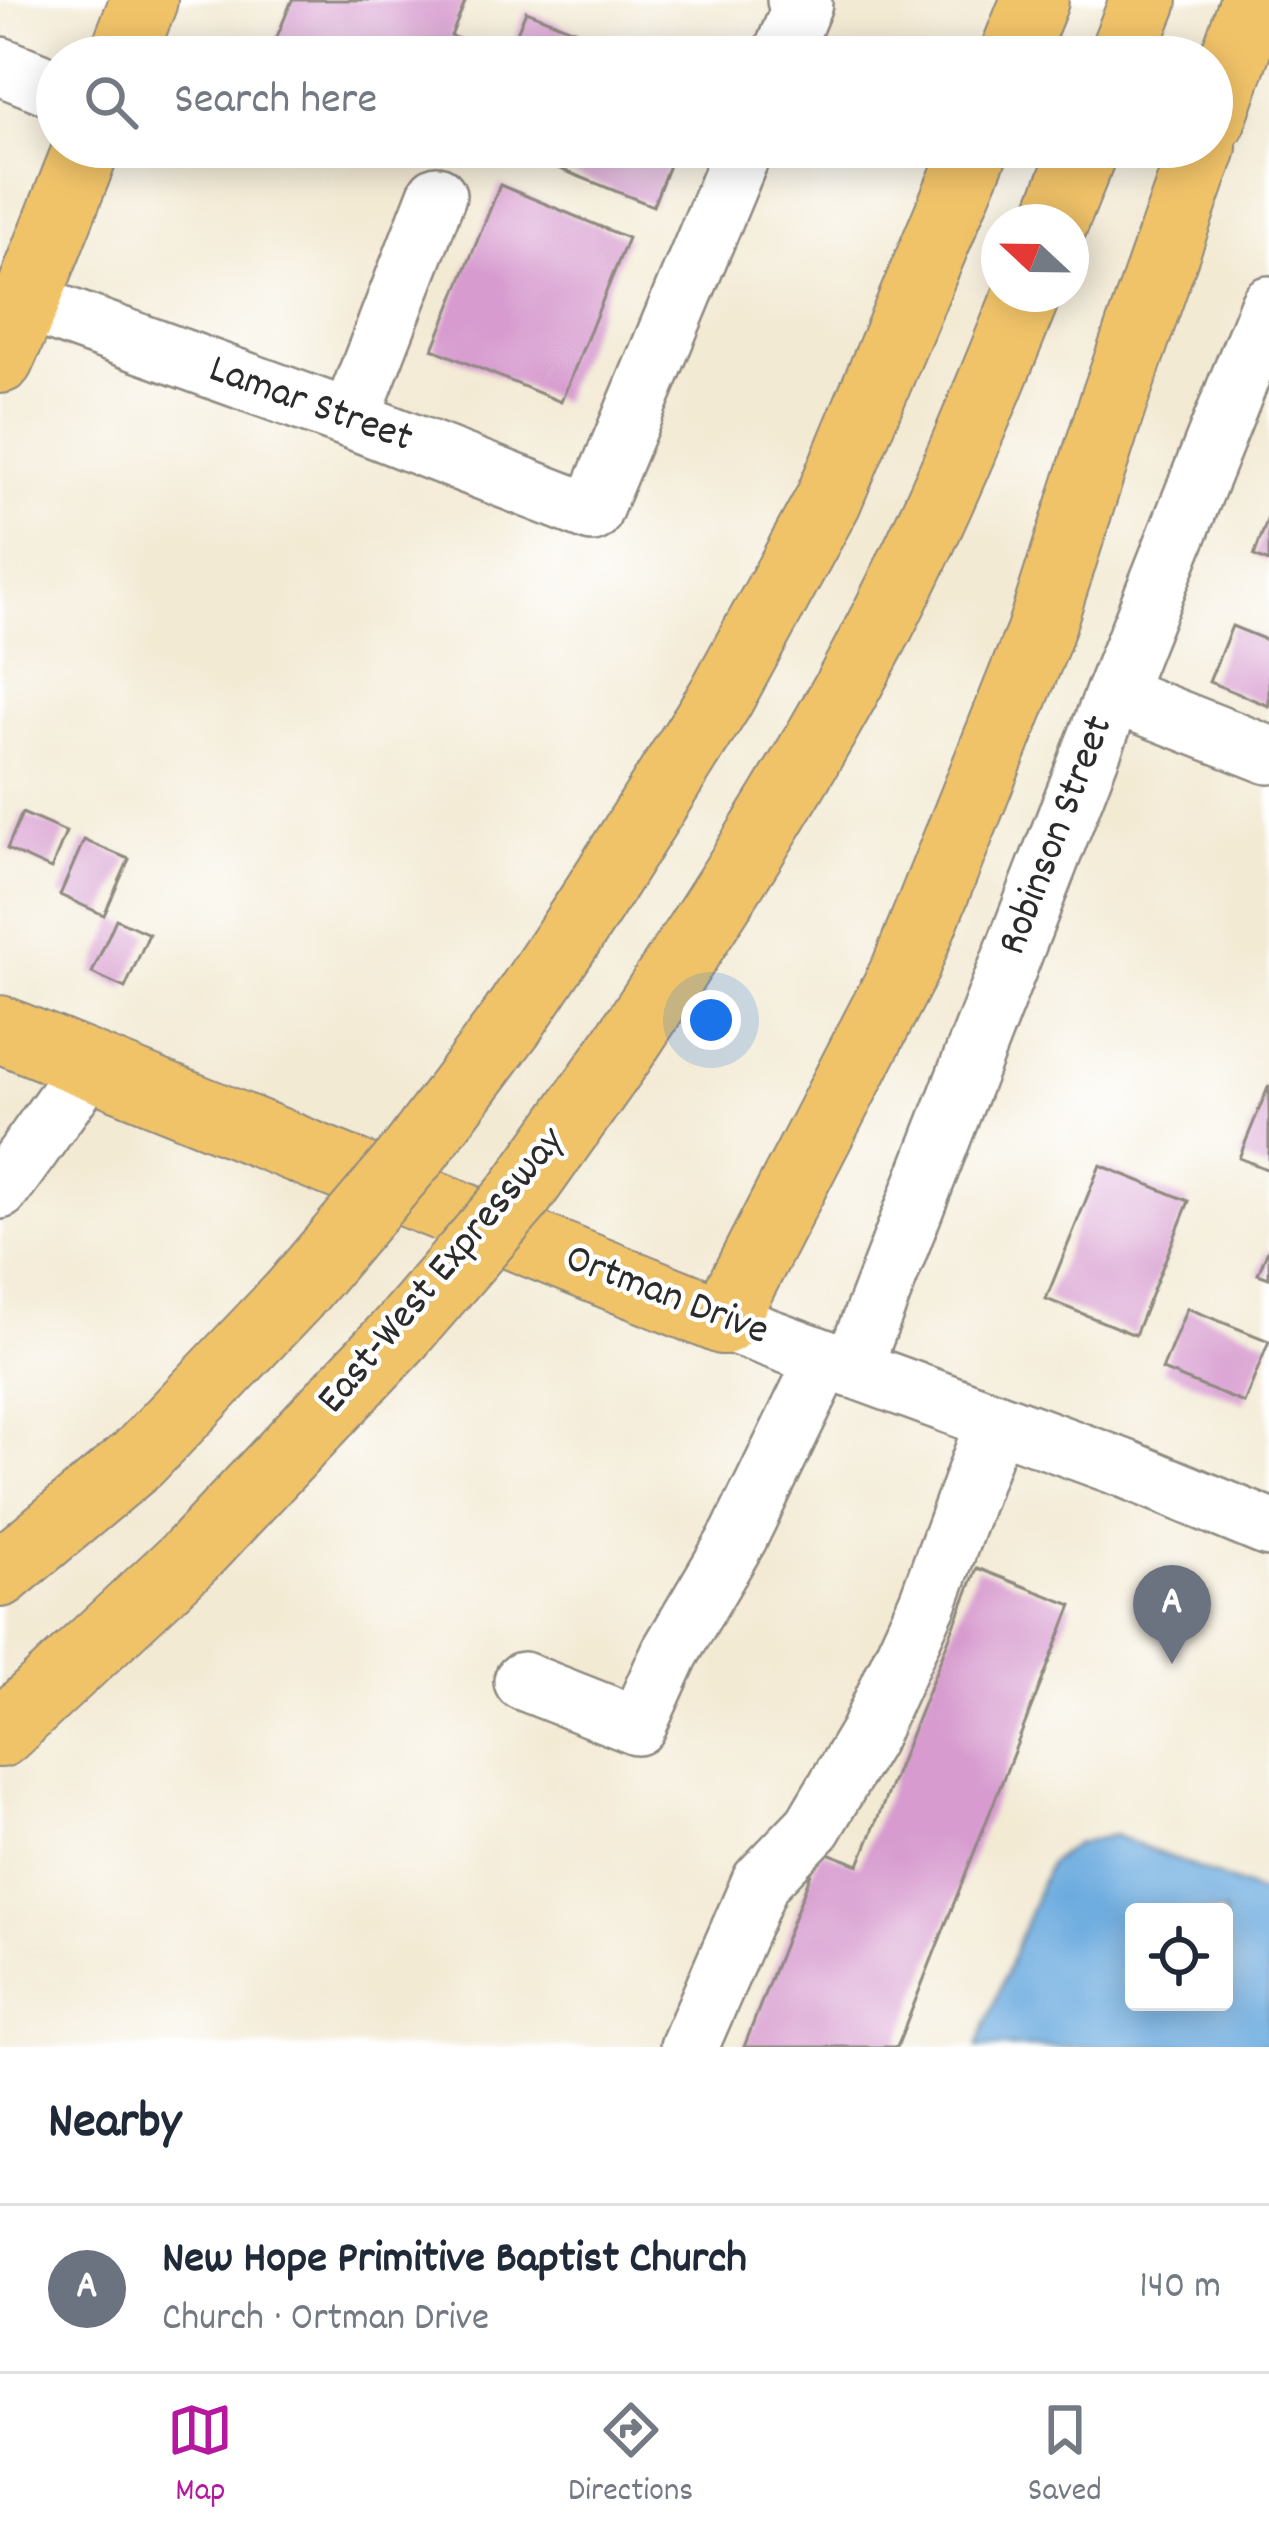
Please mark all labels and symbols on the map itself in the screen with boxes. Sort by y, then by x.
north arrow [981,204,1089,312]
street label: Lamar Street [200,341,420,471]
street label: Robinson Street [985,708,1131,964]
your location [681,990,741,1050]
street label: East-West Expressway [305,1114,582,1429]
street label: Ortman Drive [555,1231,777,1363]
pin: A [1133,1565,1211,1664]

